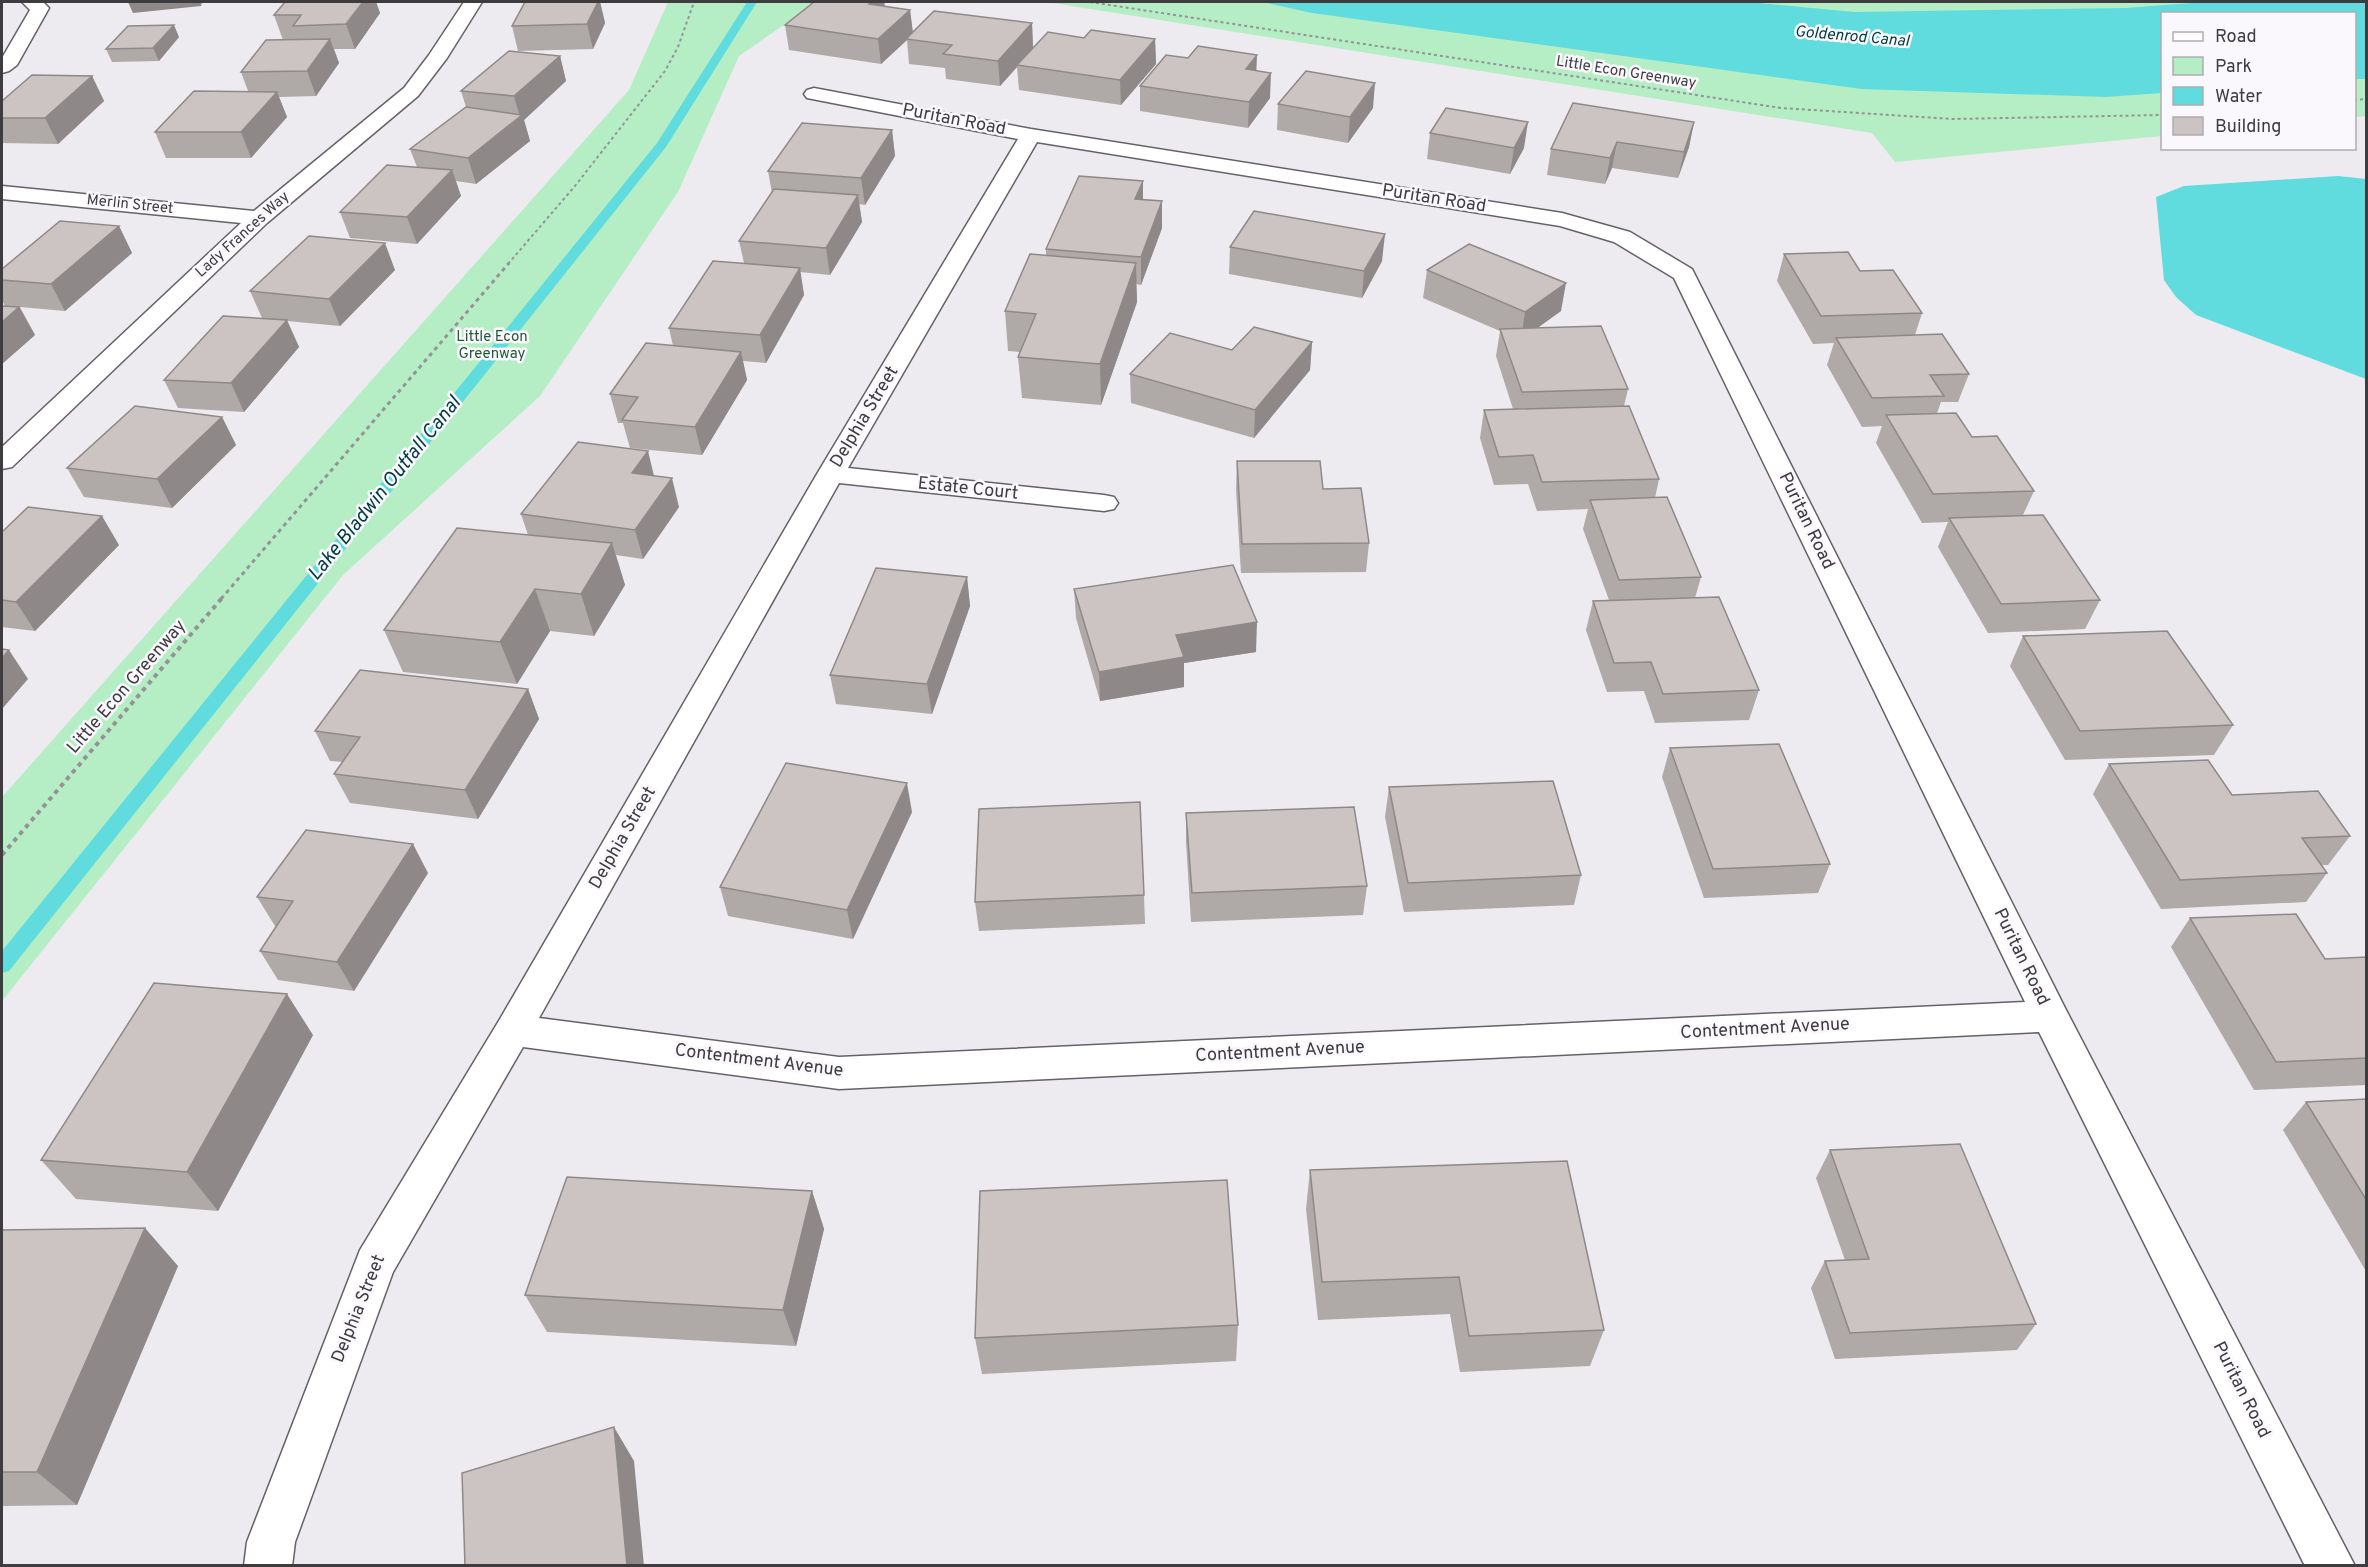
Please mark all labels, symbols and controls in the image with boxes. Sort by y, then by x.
legend [2161,12,2356,150]
water label: Goldenrod Canal [1794,22,1911,52]
text: Road [2215,26,2257,49]
street label: Little Econ Greenway [1554,53,1698,93]
text: Park [2215,56,2252,79]
text: Water [2215,86,2262,109]
street label: Puritan Road [900,99,1008,141]
text: Building [2215,116,2281,139]
street label: Puritan Road [1380,179,1488,219]
street label: Lady Frances Way [192,188,294,282]
street label: Merlin Street [86,191,174,219]
park label: Little Econ Greenway [456,328,528,364]
street label: Delphia Street [826,362,904,472]
water label: Lake Bladwin Outfall Canal [303,391,468,587]
street label: Puritan Road [1773,469,1839,573]
street label: Estate Court [916,472,1020,506]
street label: Little Econ Greenway [62,615,192,759]
street label: Delphia Street [584,783,662,893]
street label: Puritan Road [1988,905,2054,1009]
street label: Contentment Avenue [1680,1013,1850,1045]
street label: Contentment Avenue [1195,1036,1365,1068]
street label: Contentment Avenue [673,1039,845,1083]
street label: Delphia Street [327,1252,391,1366]
street label: Puritan Road [2207,1338,2275,1442]

